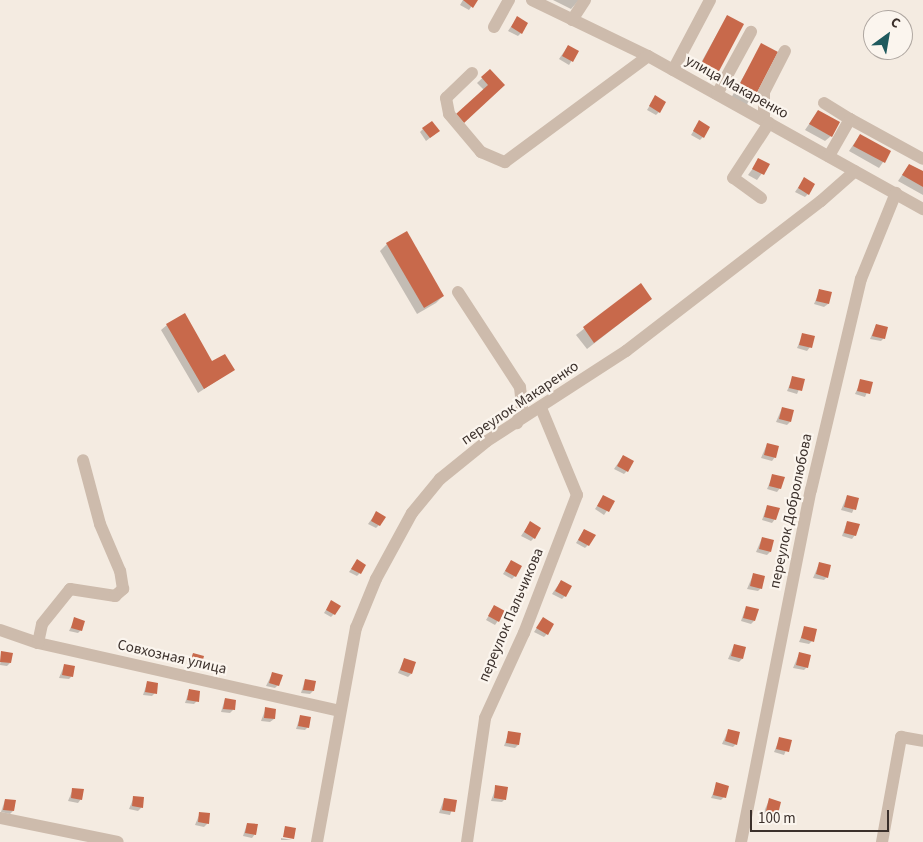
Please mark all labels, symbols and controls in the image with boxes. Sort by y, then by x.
north arrow [863,10,913,60]
text: С [887,12,904,34]
street label: улица Макаренко [682,51,792,123]
street label: переулок Макаренко [458,357,582,449]
street label: переулок Добролюбова [766,432,816,590]
street label: переулок Пальчикова [475,545,547,685]
street label: Совхозная улица [116,636,228,678]
scale bar [753,800,892,832]
text: 100 m [758,808,796,829]

